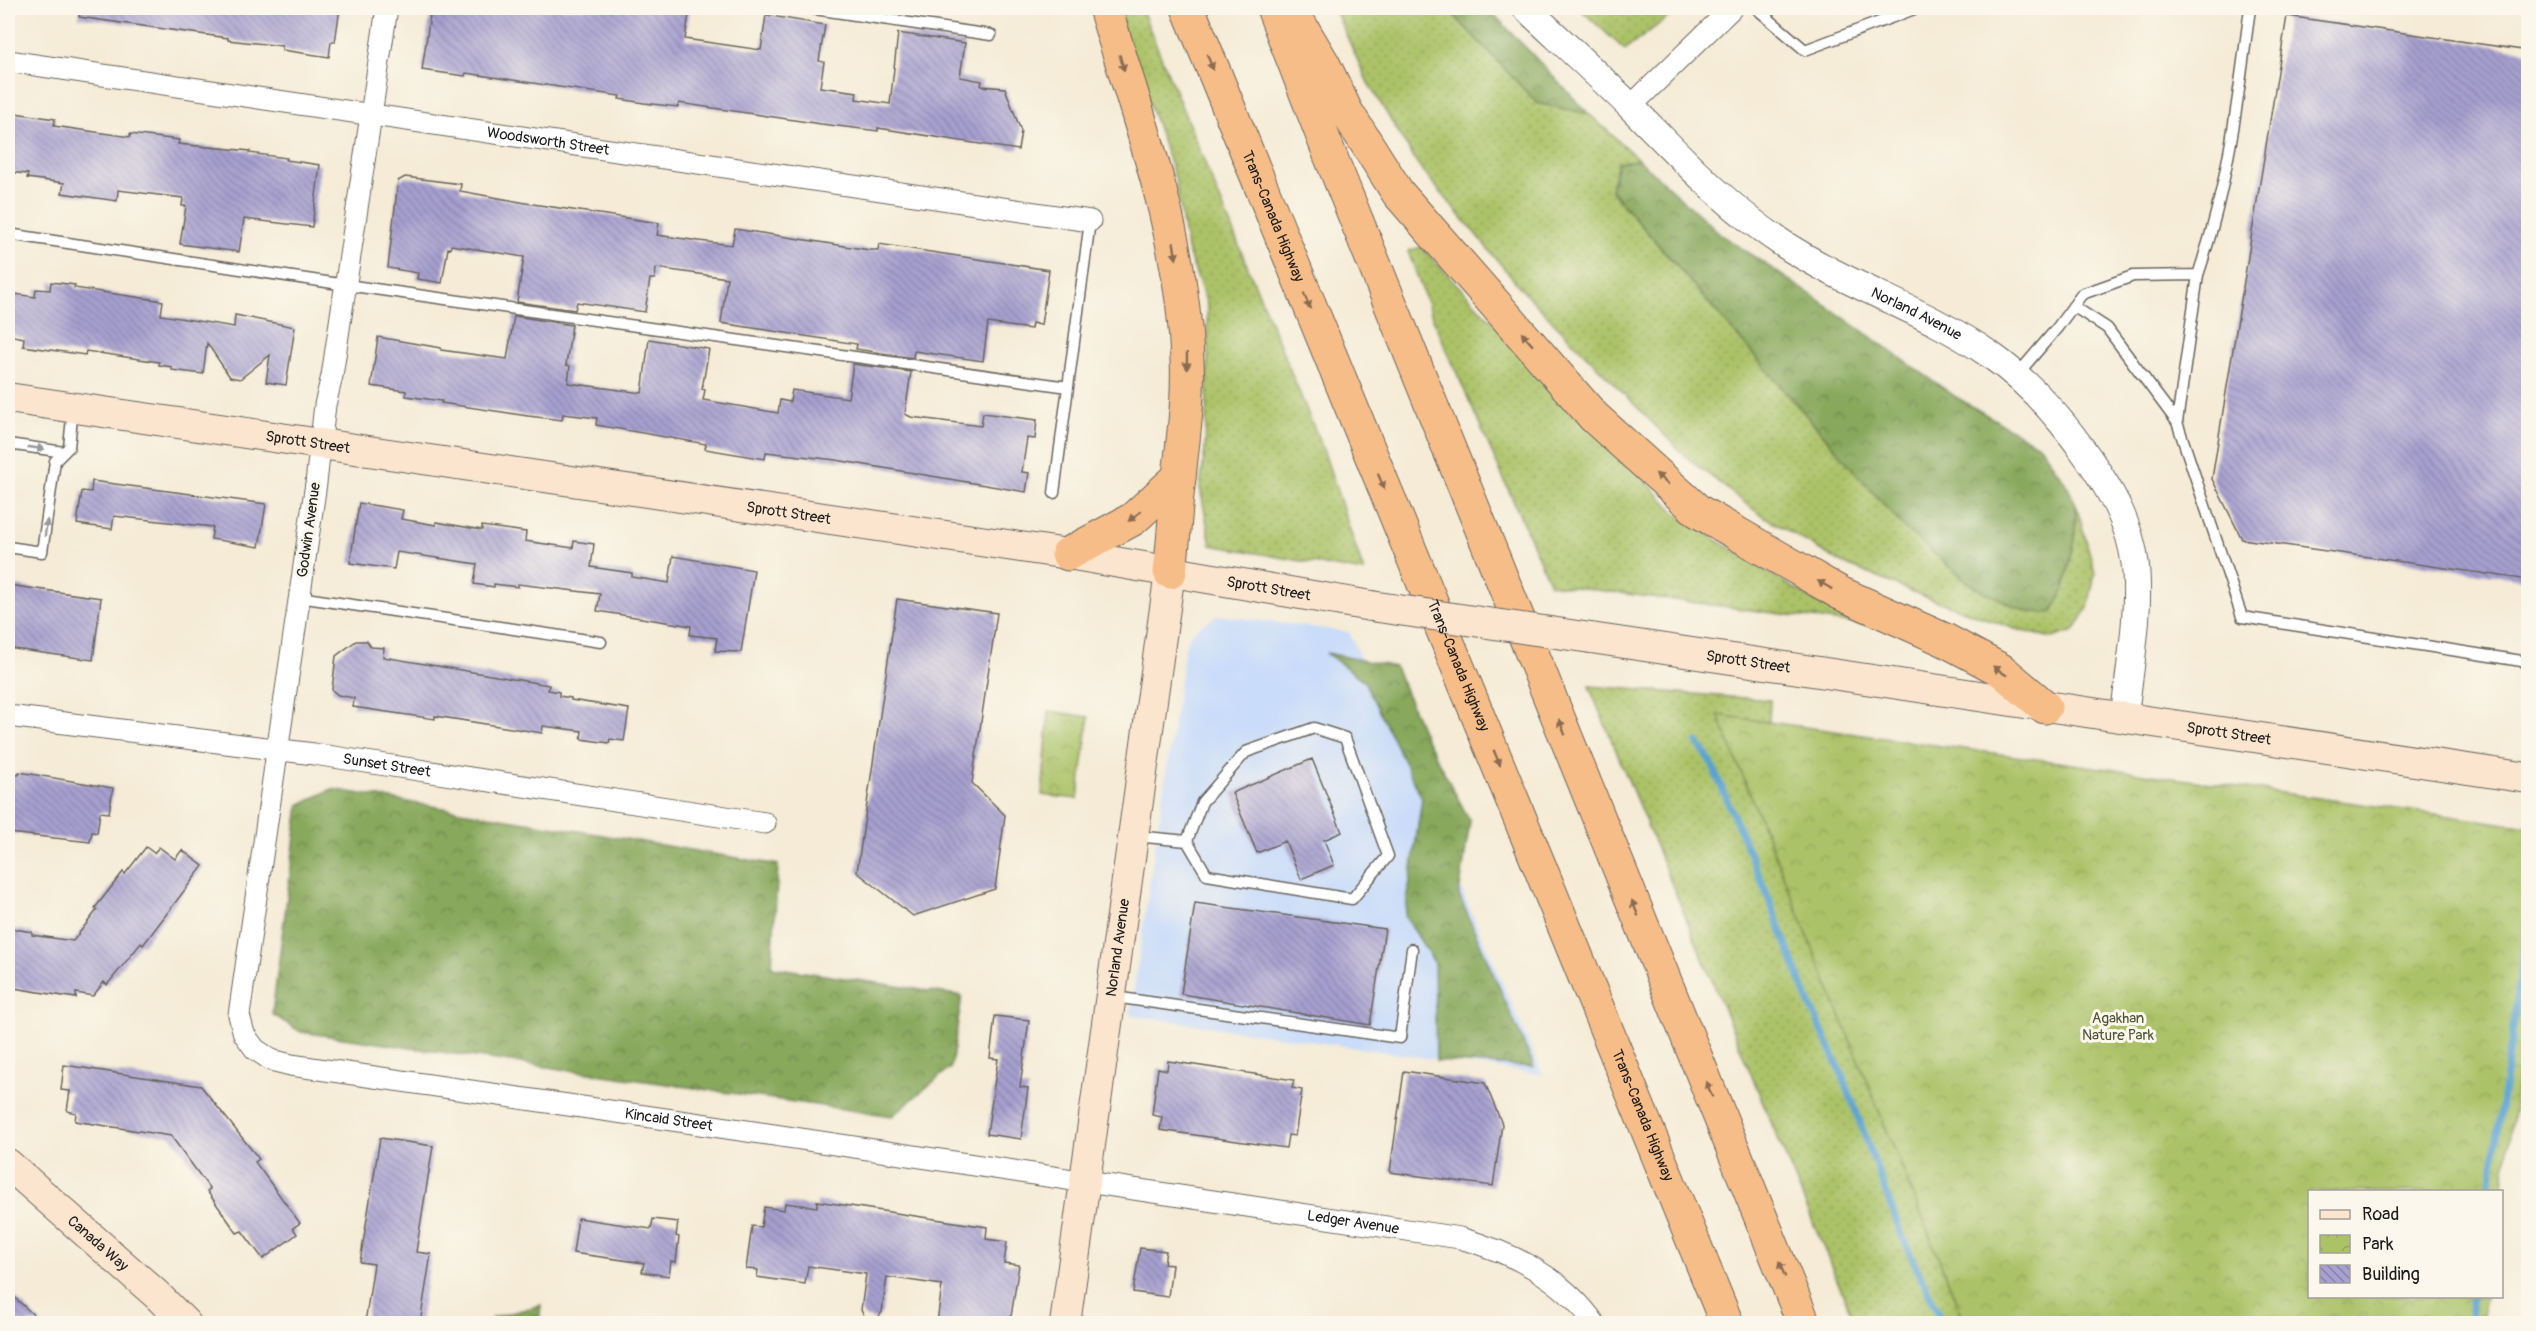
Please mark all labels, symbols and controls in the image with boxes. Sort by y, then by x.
one-way arrow [1205,53,1215,71]
one-way arrow [1118,54,1127,72]
street label: Woodsworth Street [486,122,612,159]
street label: Trans-Canada Highway [1238,148,1309,285]
one-way arrow [1170,242,1179,261]
street label: Norland Avenue [1868,283,1966,345]
one-way arrow [1302,292,1312,310]
one-way arrow [1520,331,1533,347]
one-way arrow [1182,352,1192,371]
street label: Sprott Street [264,427,352,458]
one-way arrow [26,444,45,453]
one-way arrow [1377,472,1386,490]
one-way arrow [1655,473,1670,486]
street label: Godwin Avenue [293,481,325,579]
street label: Sprott Street [745,497,833,529]
one-way arrow [1127,509,1143,522]
one-way arrow [41,519,50,538]
street label: Sprott Street [1225,572,1313,605]
one-way arrow [1816,580,1833,590]
street label: Trans-Canada Highway [1423,597,1494,735]
street label: Sprott Street [1705,646,1793,677]
one-way arrow [1992,665,2008,677]
one-way arrow [1557,718,1567,736]
street label: Sprott Street [2185,718,2273,749]
street label: Sunset Street [342,749,433,781]
one-way arrow [1493,749,1502,767]
street label: Norland Avenue [1101,897,1134,998]
one-way arrow [1630,899,1639,917]
park label: Agakhan Nature Park [2082,1009,2155,1045]
street label: Trans-Canada Highway [1608,1047,1678,1184]
one-way arrow [1704,1079,1714,1097]
street label: Kincaid Street [624,1104,715,1135]
legend [2308,1190,2503,1298]
text: Road [2362,1203,2399,1226]
street label: Ledger Avenue [1306,1206,1401,1238]
street label: Canada Way [64,1211,133,1276]
text: Park [2362,1233,2394,1256]
one-way arrow [1777,1260,1787,1278]
text: Building [2362,1263,2420,1286]

